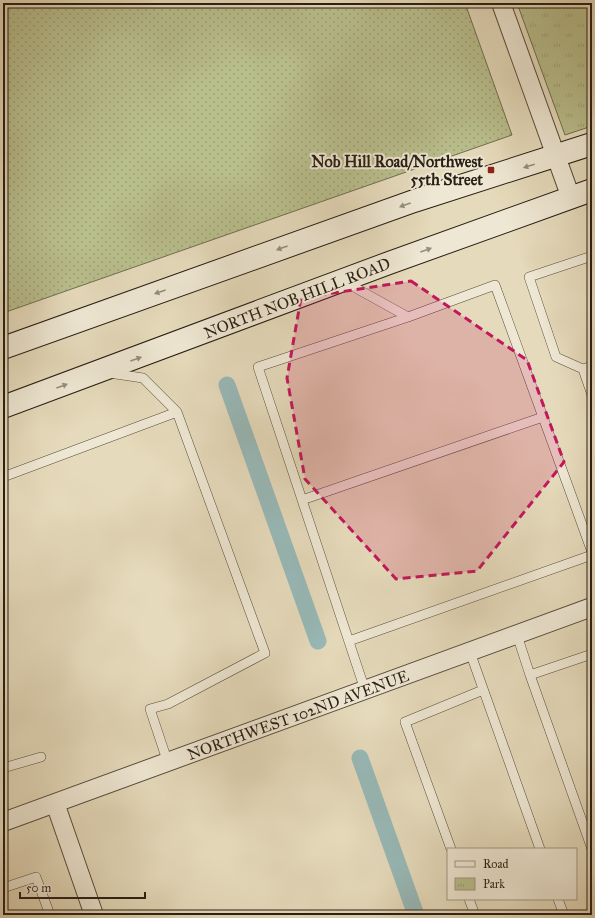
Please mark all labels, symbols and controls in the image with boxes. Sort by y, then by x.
place label: Nob Hill Road/Northwest 55th Street [311,152,483,189]
one-way arrow [522,163,534,169]
marker: Nob Hill Road/Northwest 55th Street [486,165,496,175]
one-way arrow [398,202,410,208]
one-way arrow [276,246,288,252]
one-way arrow [420,247,432,253]
street label: NORTH NOB HILL ROAD [201,254,393,342]
one-way arrow [153,289,165,295]
one-way arrow [130,355,142,361]
one-way arrow [57,382,69,388]
street label: NORTHWEST 102ND AVENUE [185,666,411,764]
legend [447,848,577,900]
text: Road [483,857,509,871]
scale bar [20,874,145,900]
text: Park [483,877,505,891]
text: 50 m [26,881,51,895]

